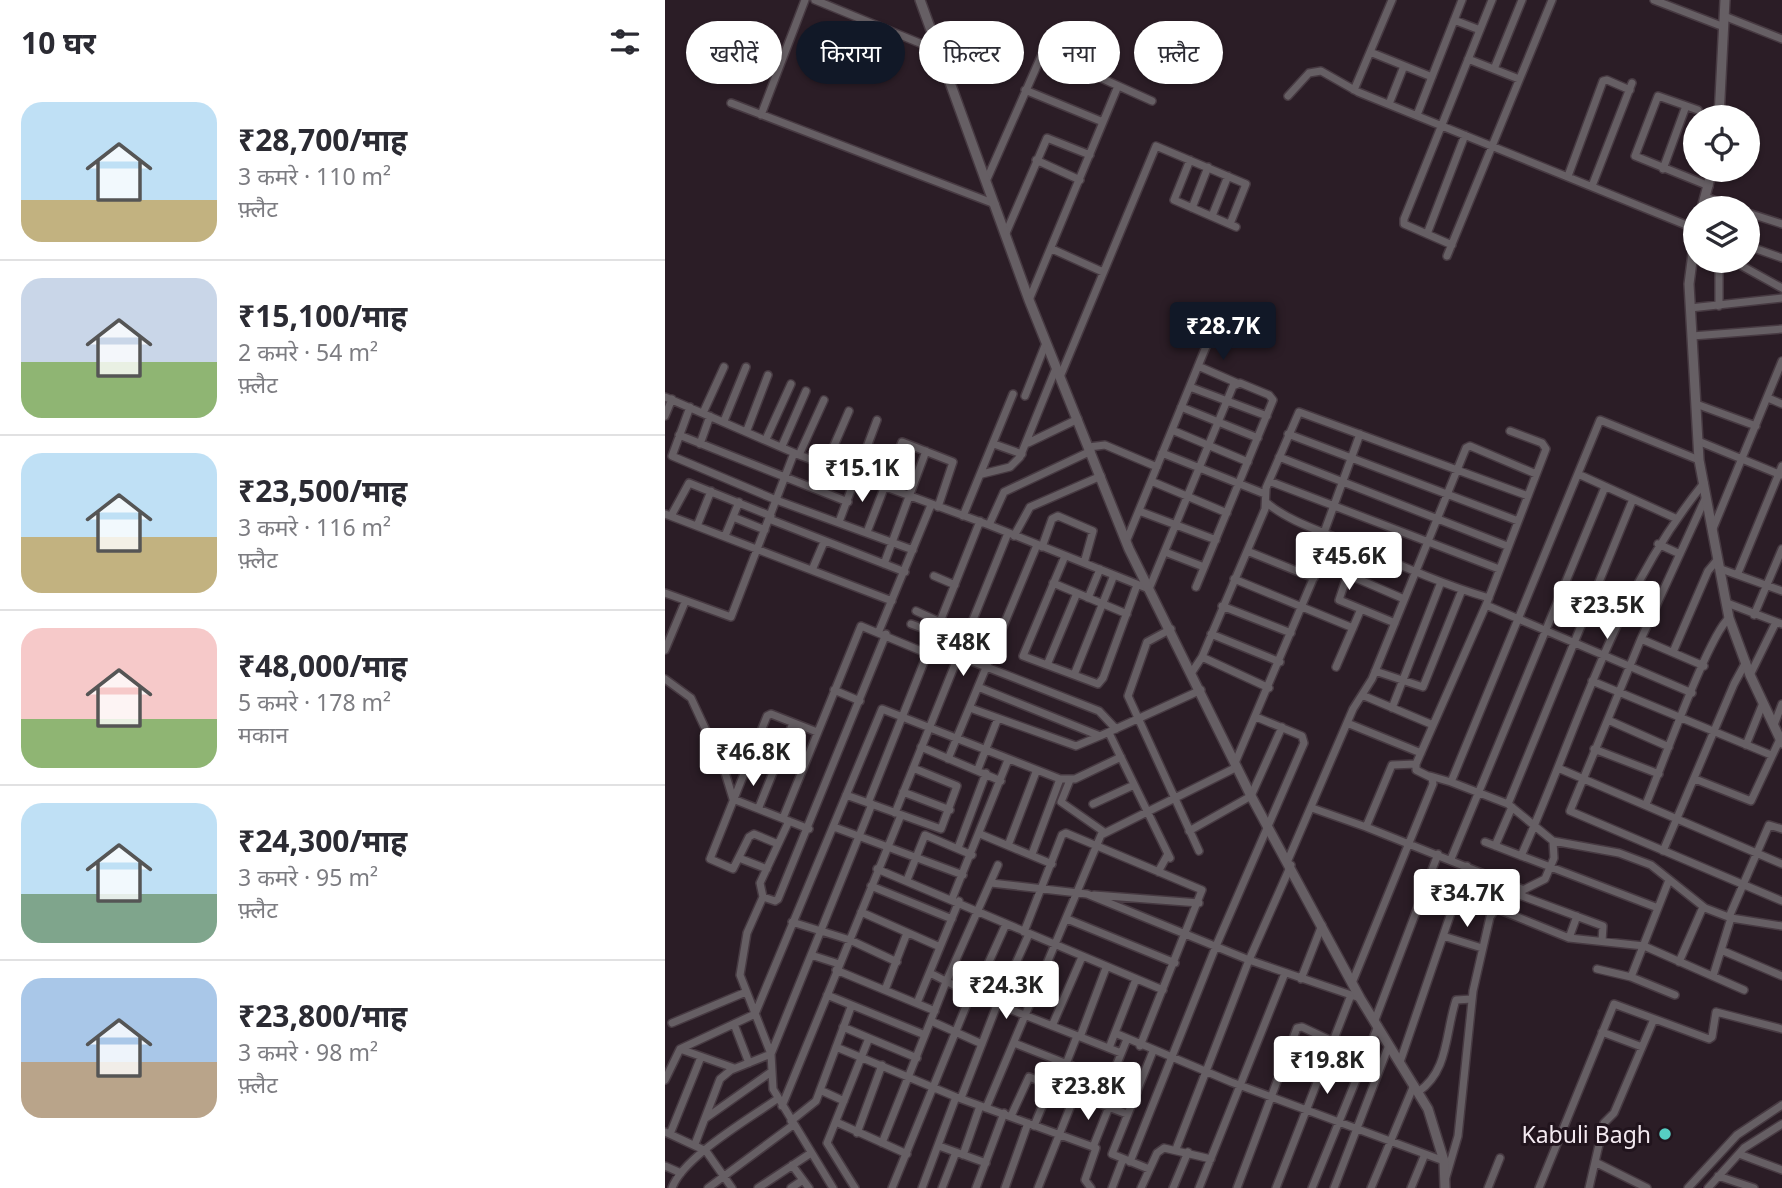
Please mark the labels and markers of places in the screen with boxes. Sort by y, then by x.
pin: ₹28.7K [1166,302,1280,362]
pin: ₹15.1K [805,444,919,504]
pin: ₹45.6K [1292,532,1406,592]
pin: ₹23.5K [1550,582,1664,641]
pin: ₹48K [922,618,1004,678]
pin: ₹46.8K [696,728,810,788]
pin: ₹34.7K [1410,870,1524,929]
pin: ₹24.3K [949,962,1063,1021]
pin: ₹19.8K [1270,1036,1384,1096]
pin: ₹23.8K [1031,1062,1145,1122]
place label: Kabuli Bagh [1521,1118,1651,1150]
marker: Kabuli Bagh [1657,1126,1673,1142]

